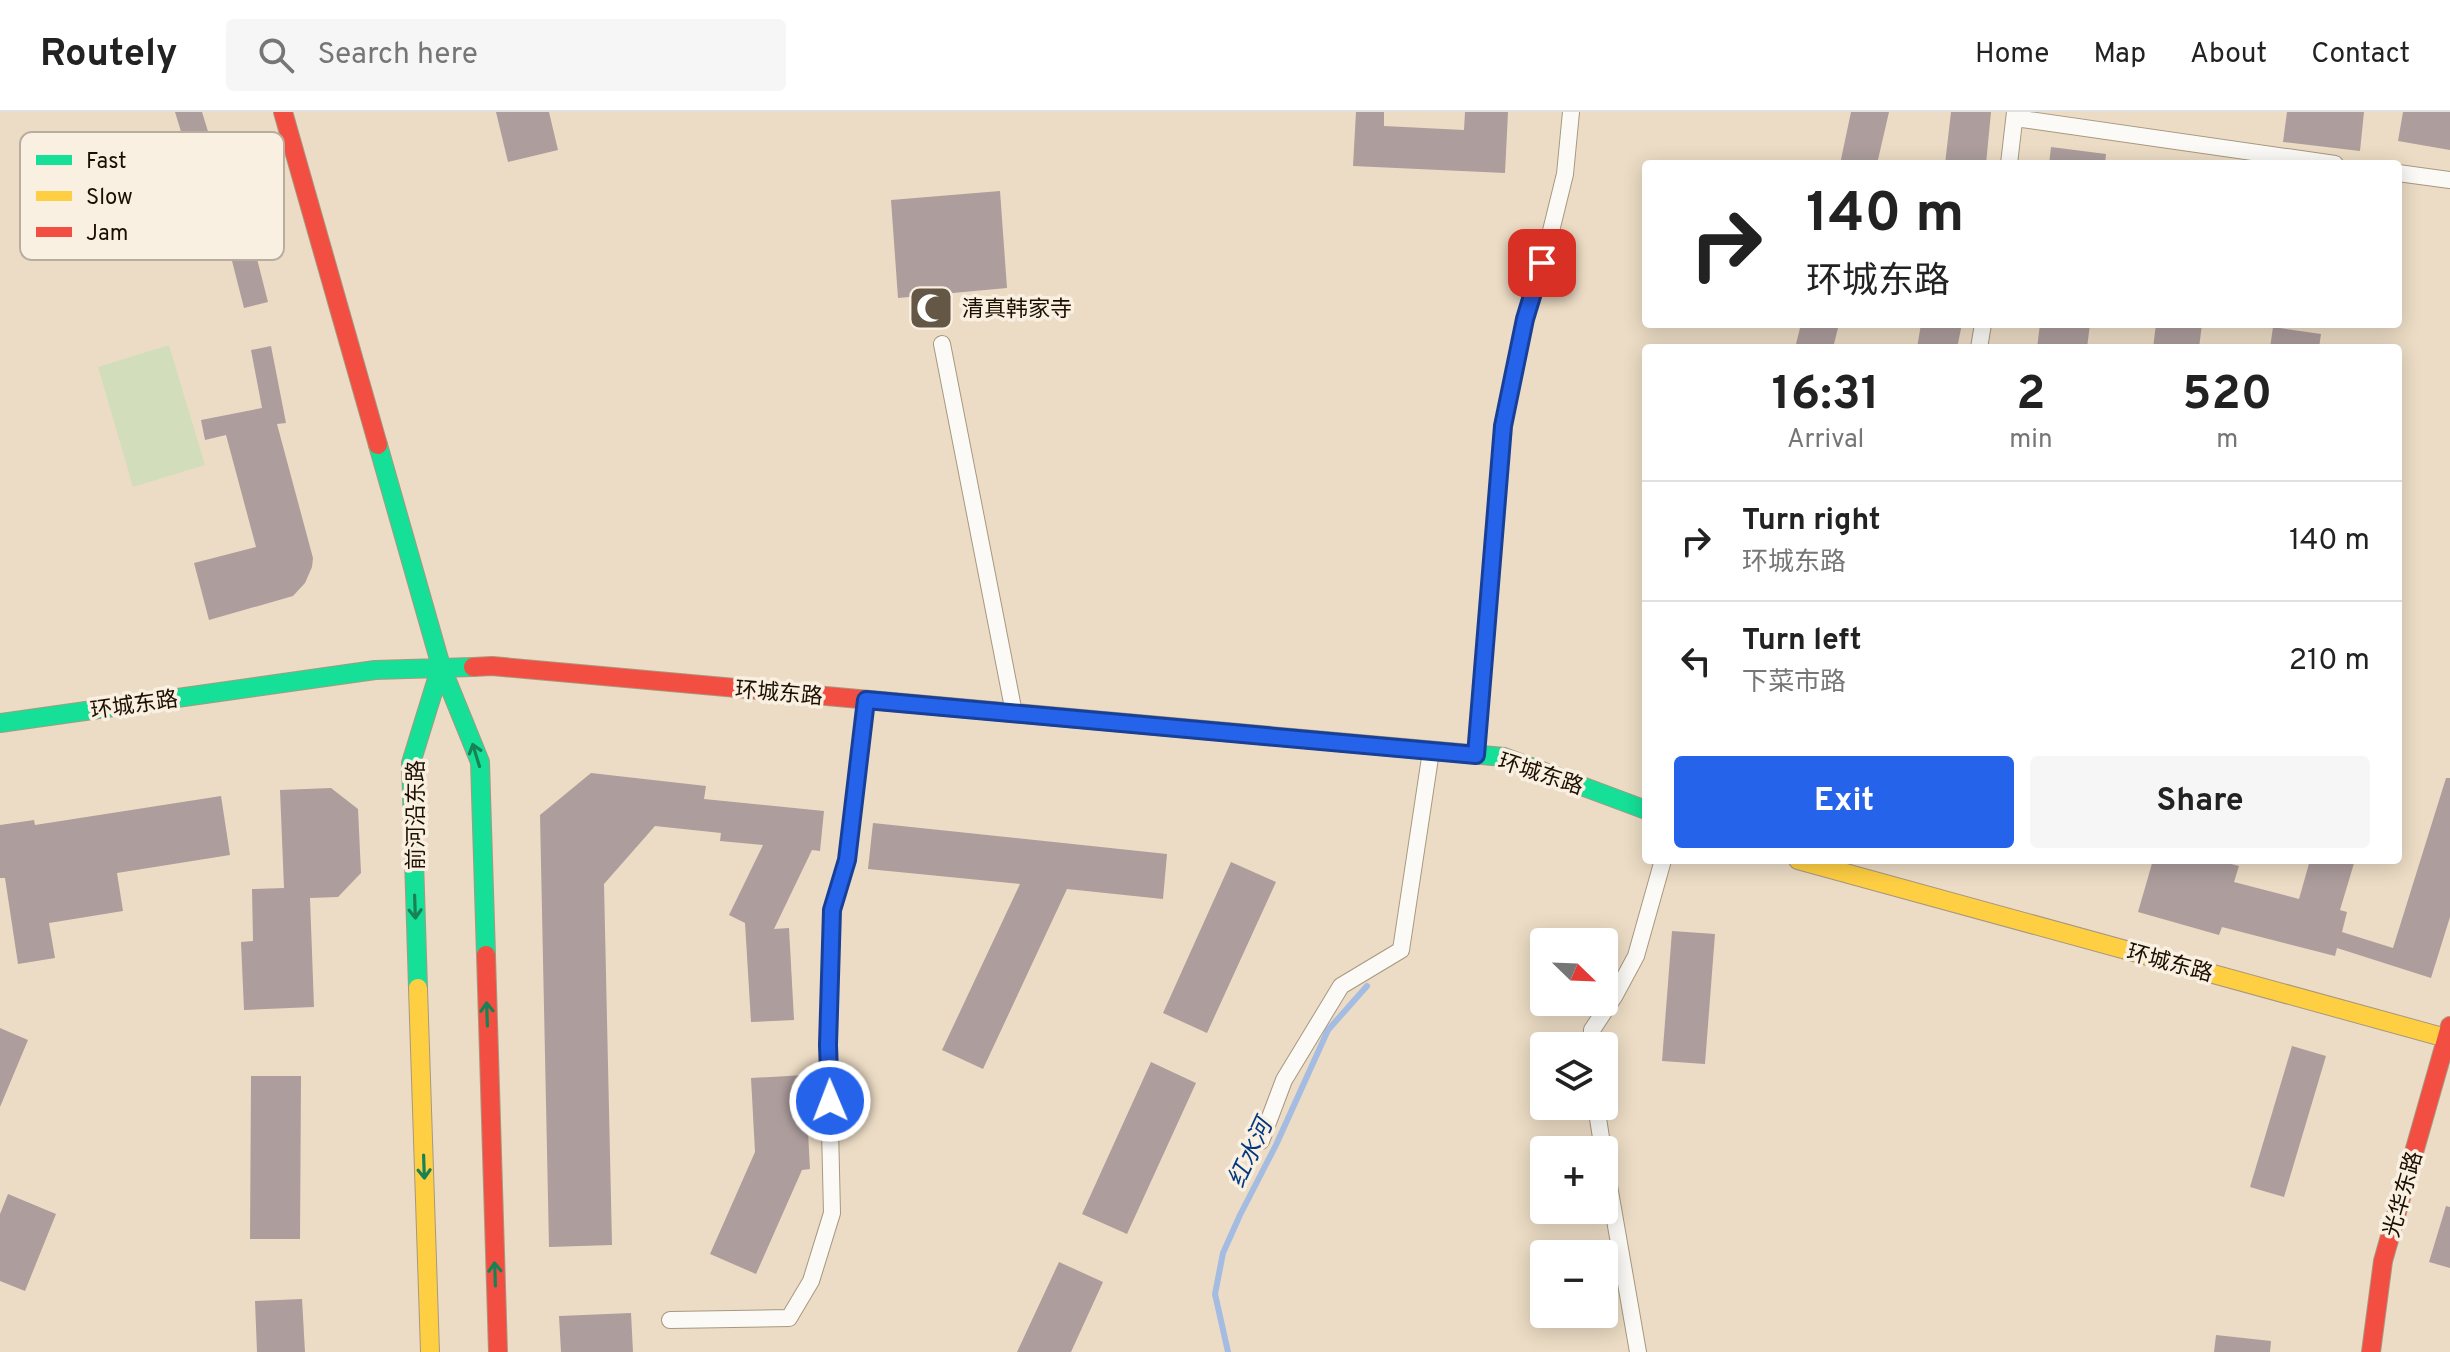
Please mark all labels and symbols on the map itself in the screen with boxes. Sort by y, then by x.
legend [20,132,284,260]
text: Fast [86,149,127,176]
text: Slow [86,185,133,212]
text: Jam [86,221,129,248]
pin [1508,229,1576,297]
mosque icon: 清真韩家寺 [907,284,955,332]
place label: 清真韩家寺 [962,297,1072,324]
street label: 环城东路 [734,677,824,712]
street label: 环城东路 [89,687,180,726]
one-way arrow [467,743,482,768]
street label: 环城东路 [1494,749,1586,802]
street label: 前河沿东路 [404,760,431,870]
one-way arrow [408,893,423,920]
north arrow [1530,928,1618,1016]
street label: 环城东路 [2123,940,2215,989]
one-way arrow [480,1001,495,1028]
position arrow [788,1059,872,1143]
water label: 红水河 [1223,1111,1282,1193]
street label: 光华东路 [2379,1149,2430,1241]
one-way arrow [416,1153,432,1180]
one-way arrow [488,1261,503,1288]

